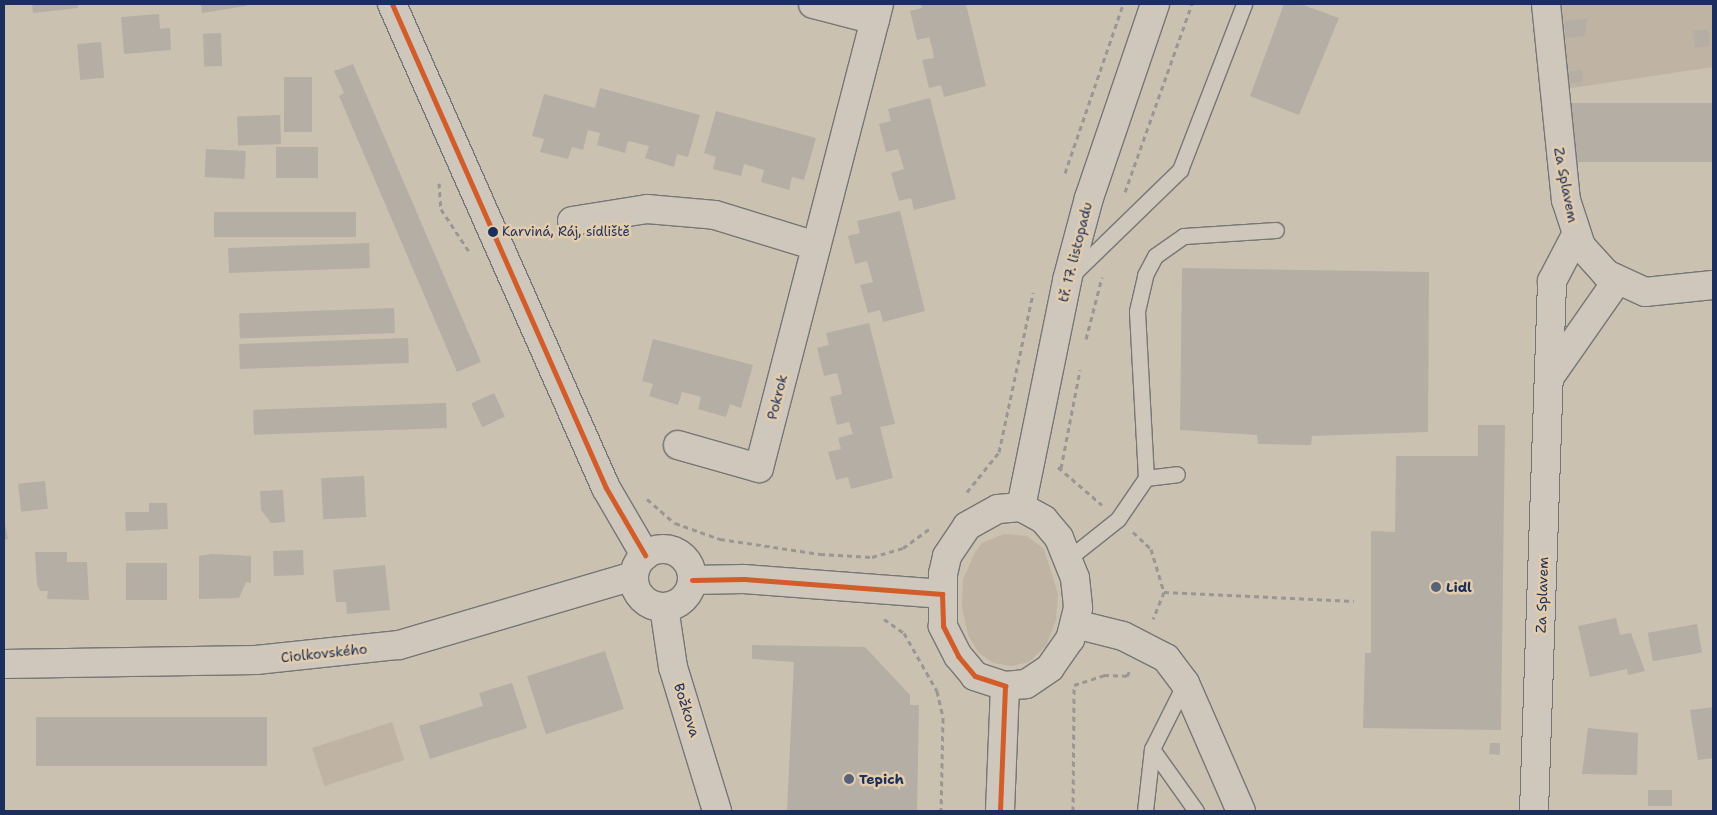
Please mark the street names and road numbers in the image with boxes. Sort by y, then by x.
street label: Za Splavem [1550,146,1582,224]
street label: tř. 17. listopadu [1054,200,1096,304]
street label: Pokrok [763,373,791,421]
street label: Za Splavem [1532,557,1552,633]
street label: Ciolkovského [280,640,368,666]
street label: Božkova [670,681,704,739]

